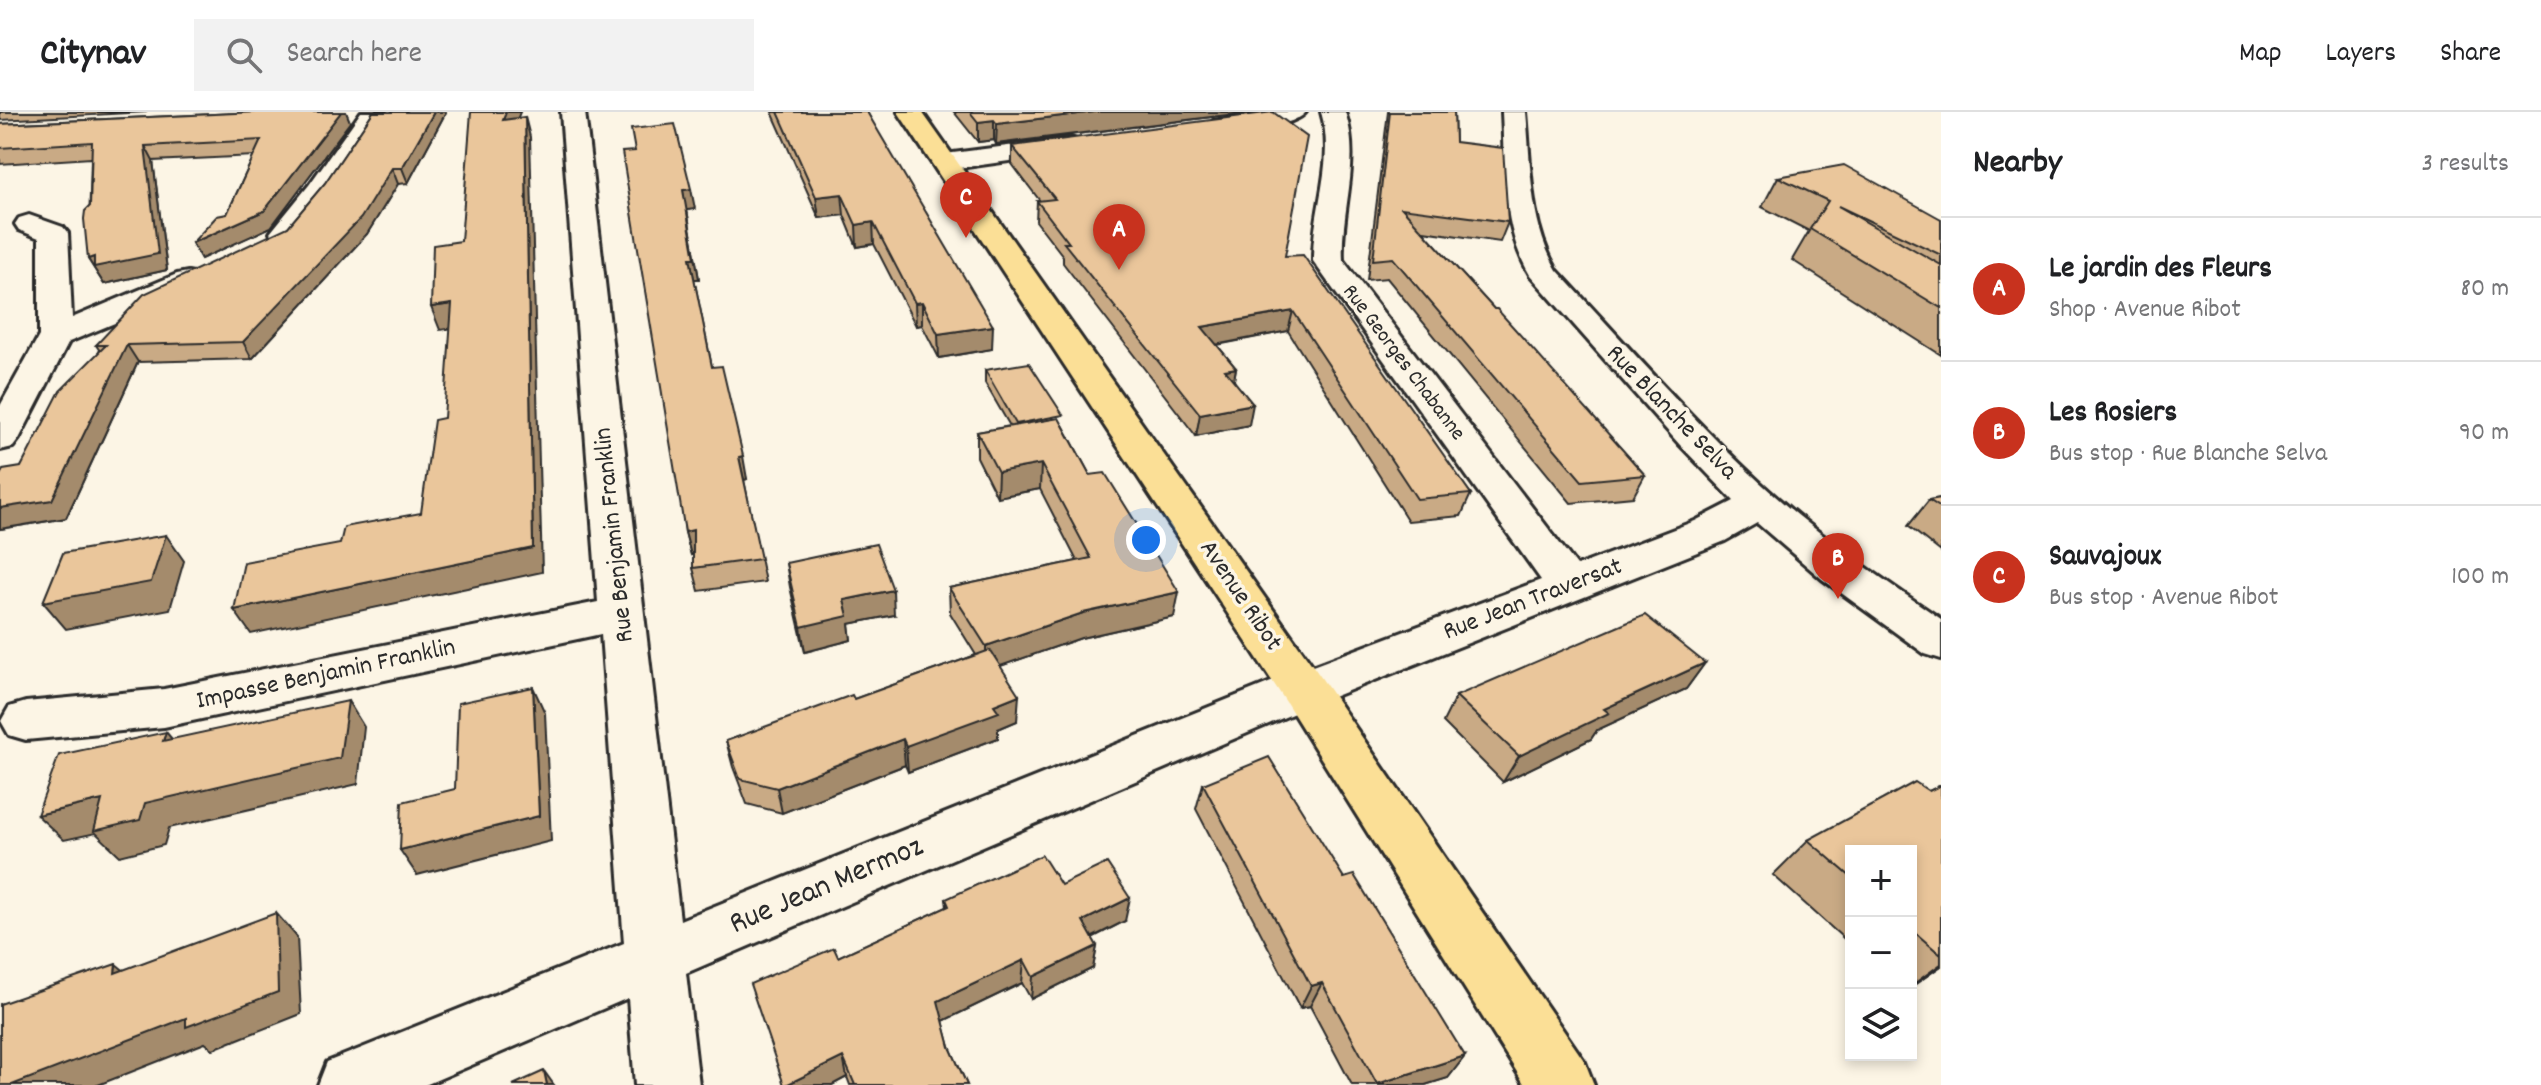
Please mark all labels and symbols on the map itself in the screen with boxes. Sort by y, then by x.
pin: C [940,172,992,238]
pin: A [1093,204,1145,270]
street label: Rue Georges Chabanne [1334,278,1472,448]
street label: Rue Blanche Selva [1597,337,1746,490]
street label: Rue Benjamin Franklin [585,426,645,644]
your location [1126,520,1166,560]
street label: Avenue Ribot [1189,533,1291,659]
pin: B [1812,533,1864,599]
street label: Rue Jean Traversat [1438,549,1628,651]
street label: Impasse Benjamin Franklin [193,629,459,721]
street label: Rue Jean Mermoz [723,825,931,949]

